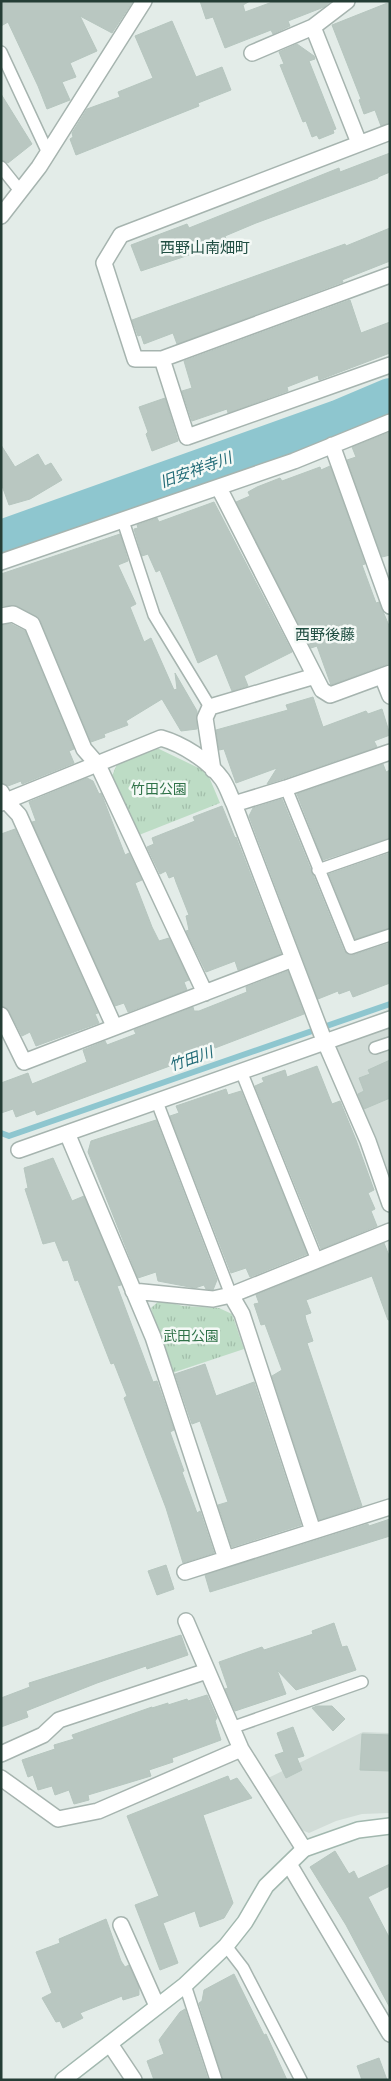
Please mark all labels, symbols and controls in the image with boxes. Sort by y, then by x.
district label: 西野山南畑町 [160,239,250,257]
water label: 旧安祥寺川 [158,448,236,491]
district label: 西野後藤 [295,626,355,644]
park label: 竹田公園 [131,781,187,798]
water label: 竹田川 [167,1043,217,1075]
park label: 武田公園 [163,1328,219,1345]

